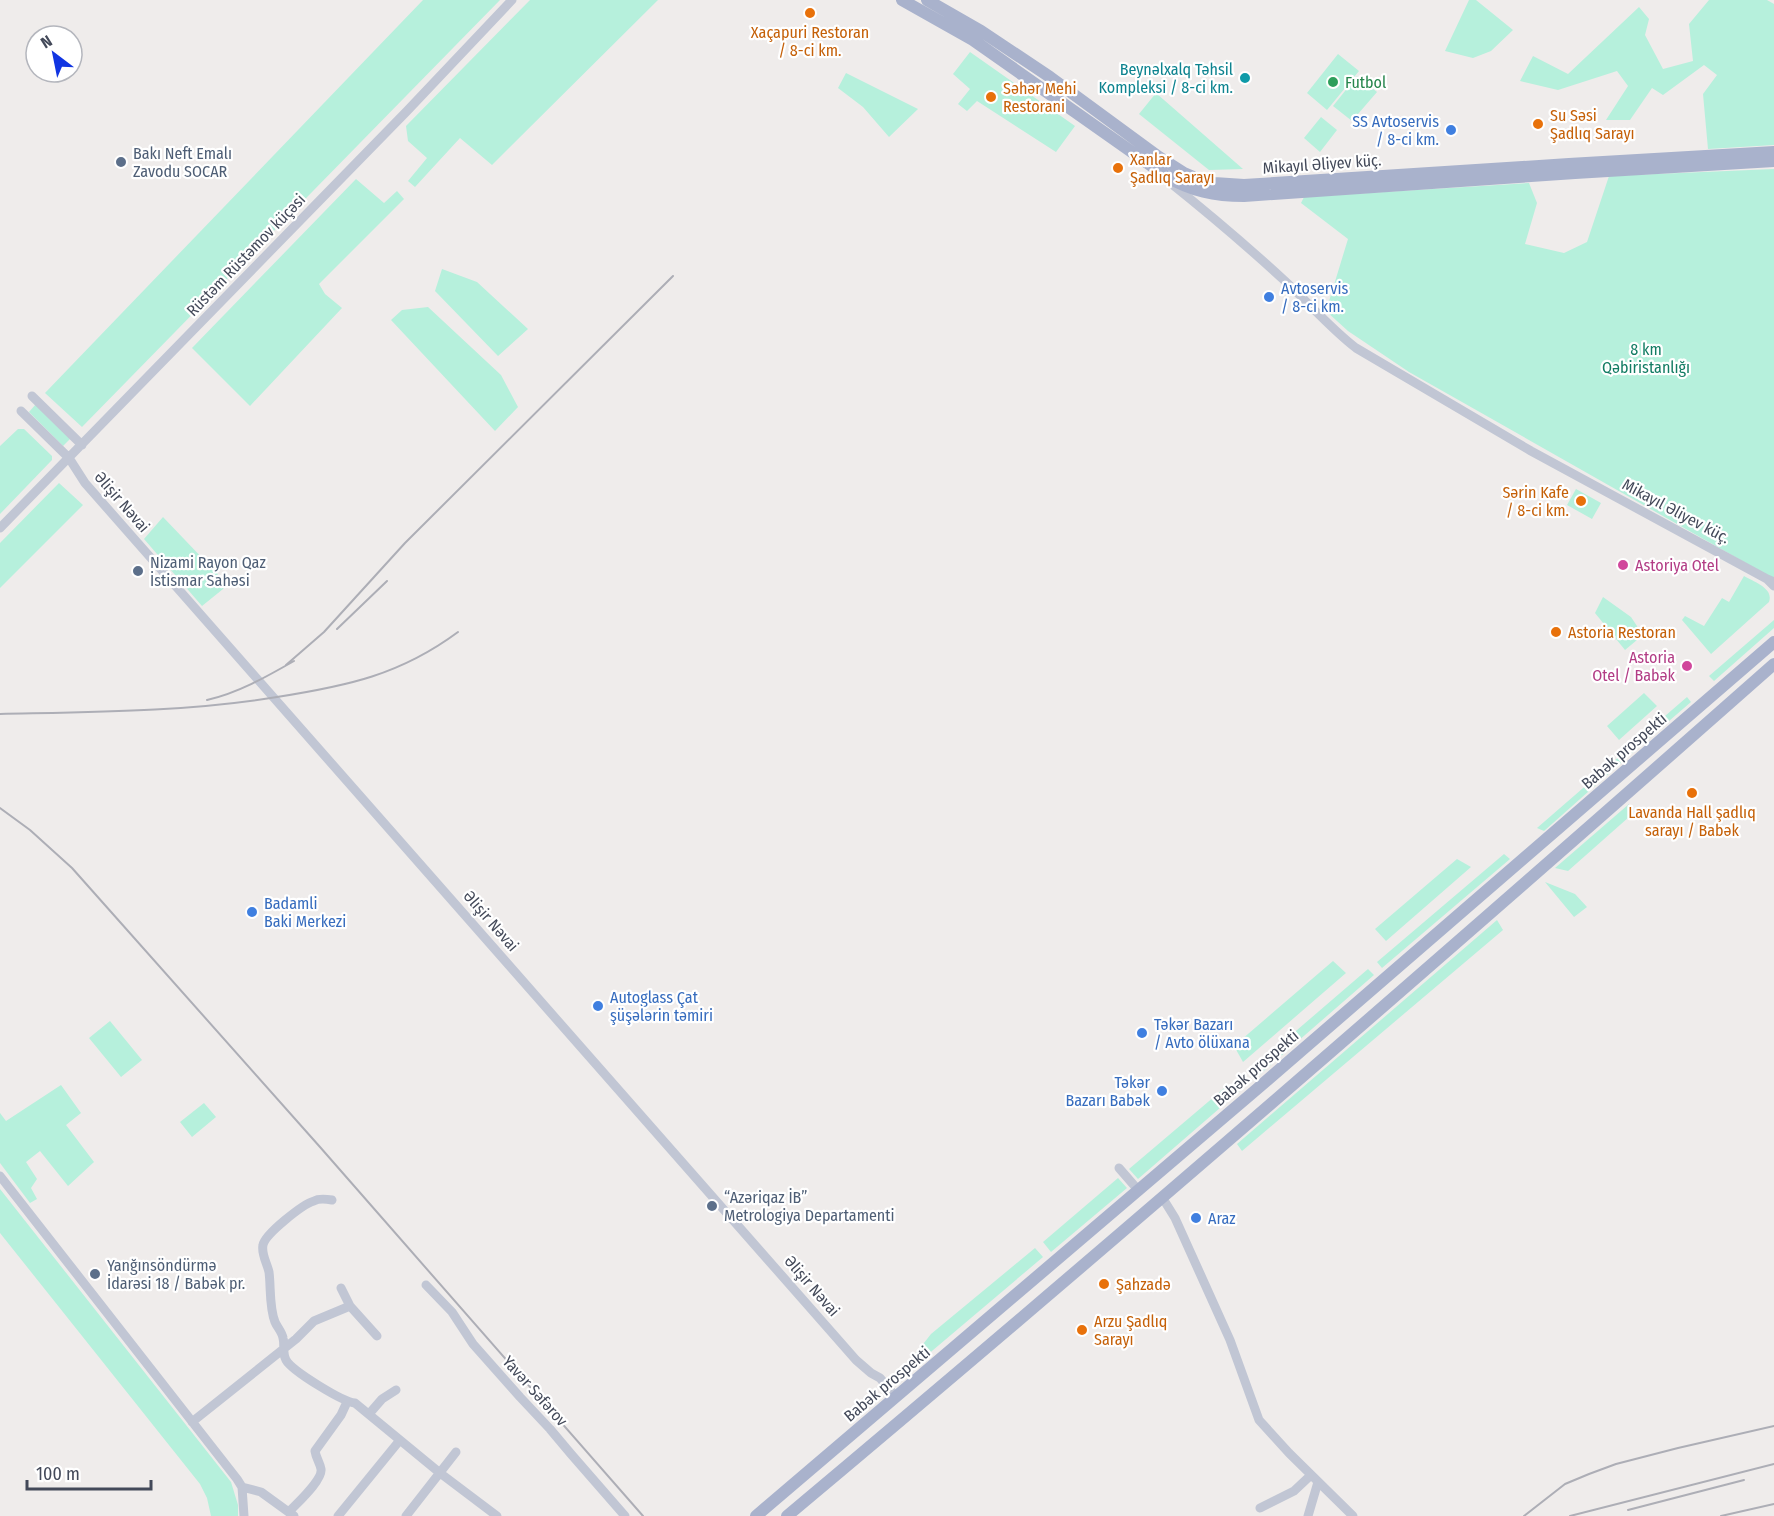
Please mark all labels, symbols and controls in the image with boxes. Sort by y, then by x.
marker: Xaçapuri Restoran / 8-ci km. [803,6,817,20]
place label: Xaçapuri Restoran / 8-ci km. [751,23,869,60]
north arrow [24,24,84,84]
text: N [37,31,55,52]
place label: Beynəlxalq Təhsil Kompleksi / 8-ci km. [1099,60,1233,97]
marker: Beynəlxalq Təhsil Kompleksi / 8-ci km. [1238,71,1252,85]
place label: Futbol [1345,73,1386,92]
marker: Futbol [1326,75,1340,89]
place label: Səhər Mehi Restorani [1003,79,1076,116]
marker: Səhər Mehi Restorani [984,90,998,104]
place label: Su Səsi Şadlıq Sarayı [1550,106,1635,143]
place label: SS Avtoservis / 8-ci km. [1352,112,1439,149]
marker: Su Səsi Şadlıq Sarayı [1531,117,1545,131]
marker: SS Avtoservis / 8-ci km. [1444,123,1458,137]
place label: Bakı Neft Emalı Zavodu SOCAR [133,144,232,181]
place label: Xanlar Şadlıq Sarayı [1130,150,1215,187]
street label: Mikayıl Əliyev küç. [1262,150,1382,178]
marker: Bakı Neft Emalı Zavodu SOCAR [114,155,128,169]
marker: Xanlar Şadlıq Sarayı [1111,161,1125,175]
street label: Rüstəm Rüstəmov küçəsi [183,190,309,320]
place label: Avtoservis / 8-ci km. [1281,279,1348,316]
marker: Avtoservis / 8-ci km. [1262,290,1276,304]
park label: 8 km Qəbiristanlığı [1602,340,1690,377]
street label: Əlişir Nəvai [90,468,154,536]
street label: Mikayıl Əliyev küç. [1619,475,1733,547]
place label: Sərin Kafe / 8-ci km. [1502,483,1569,520]
marker: Sərin Kafe / 8-ci km. [1574,494,1588,508]
place label: Nizami Rayon Qaz İstismar Sahəsi [150,553,266,590]
place label: Astoriya Otel [1635,556,1719,575]
marker: Astoriya Otel [1616,558,1630,572]
marker: Nizami Rayon Qaz İstismar Sahəsi [131,564,145,578]
place label: Astoria Restoran [1568,623,1676,642]
marker: Astoria Restoran [1549,625,1563,639]
place label: Astoria Otel / Babək [1592,648,1676,685]
marker: Astoria Otel / Babək [1680,659,1694,673]
street label: Babək prospekti [1578,709,1670,793]
marker: Lavanda Hall şadlıq sarayı / Babək [1685,786,1699,800]
place label: Lavanda Hall şadlıq sarayı / Babək [1628,803,1756,840]
street label: Əlişir Nəvai [459,887,523,955]
place label: Badamli Baki Merkezi [264,894,346,931]
marker: Badamli Baki Merkezi [245,905,259,919]
place label: Autoglass Çat şüşələrin təmiri [610,988,713,1025]
marker: Autoglass Çat şüşələrin təmiri [591,999,605,1013]
place label: Təkər Bazarı / Avto ölüxana [1154,1015,1250,1052]
marker: Təkər Bazarı / Avto ölüxana [1135,1026,1149,1040]
street label: Babək prospekti [1210,1026,1302,1110]
place label: Təkər Bazarı Babək [1066,1073,1151,1110]
marker: Təkər Bazarı Babək [1155,1084,1169,1098]
place label: “Azəriqaz İB” Metrologiya Departamenti [724,1188,895,1225]
marker: “Azəriqaz İB” Metrologiya Departamenti [705,1199,719,1213]
place label: Araz [1208,1209,1236,1228]
marker: Araz [1189,1211,1203,1225]
street label: Əlişir Nəvai [780,1252,844,1320]
place label: Yanğınsöndürmə İdarəsi 18 / Babək pr. [107,1256,245,1293]
marker: Yanğınsöndürmə İdarəsi 18 / Babək pr. [88,1267,102,1281]
place label: Şahzadə [1116,1275,1171,1294]
marker: Şahzadə [1097,1277,1111,1291]
place label: Arzu Şadlıq Sarayı [1094,1312,1167,1349]
marker: Arzu Şadlıq Sarayı [1075,1323,1089,1337]
street label: Babək prospekti [840,1343,934,1425]
street label: Yavər Səfərov [499,1352,571,1430]
scale bar [27,1453,152,1491]
text: 100 m [36,1463,80,1485]

